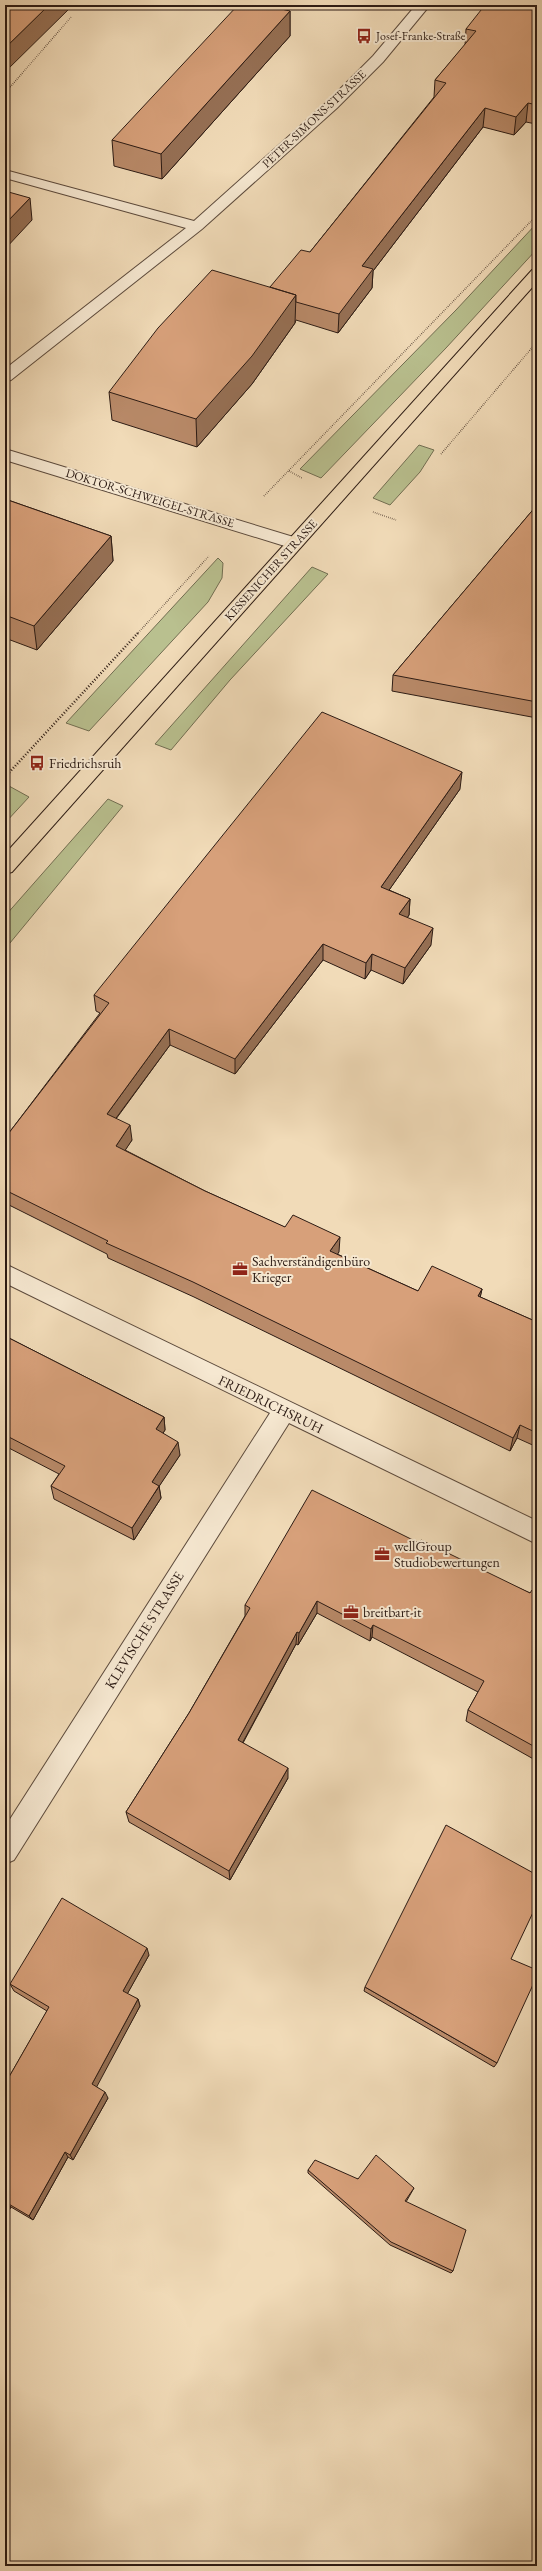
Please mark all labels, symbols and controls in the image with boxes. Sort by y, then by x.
bus stop icon: Josef-Franke-Straße [355,27,373,45]
place label: Josef-Franke-Straße [375,28,466,44]
street label: PETER-SIMONS-STRASSE [258,66,370,172]
street label: DOKTOR-SCHWEIGEL-STRASSE [64,465,236,531]
street label: KESSENICHER STRASSE [221,516,321,624]
bus stop icon: Friedrichsruh [28,754,46,772]
place label: Friedrichsruh [49,754,121,772]
place label: Sachverständigenbüro Krieger [252,1252,370,1286]
office icon: Sachverständigenbüro Krieger [231,1260,249,1278]
street label: FRIEDRICHSRUH [216,1371,326,1437]
place label: wellGroup Studiobewertungen [394,1537,500,1571]
office icon: wellGroup Studiobewertungen [373,1545,391,1563]
street label: KLEVISCHE STRASSE [101,1568,188,1692]
office icon: breitbart-it [342,1603,360,1621]
place label: breitbart-it [363,1603,422,1621]

